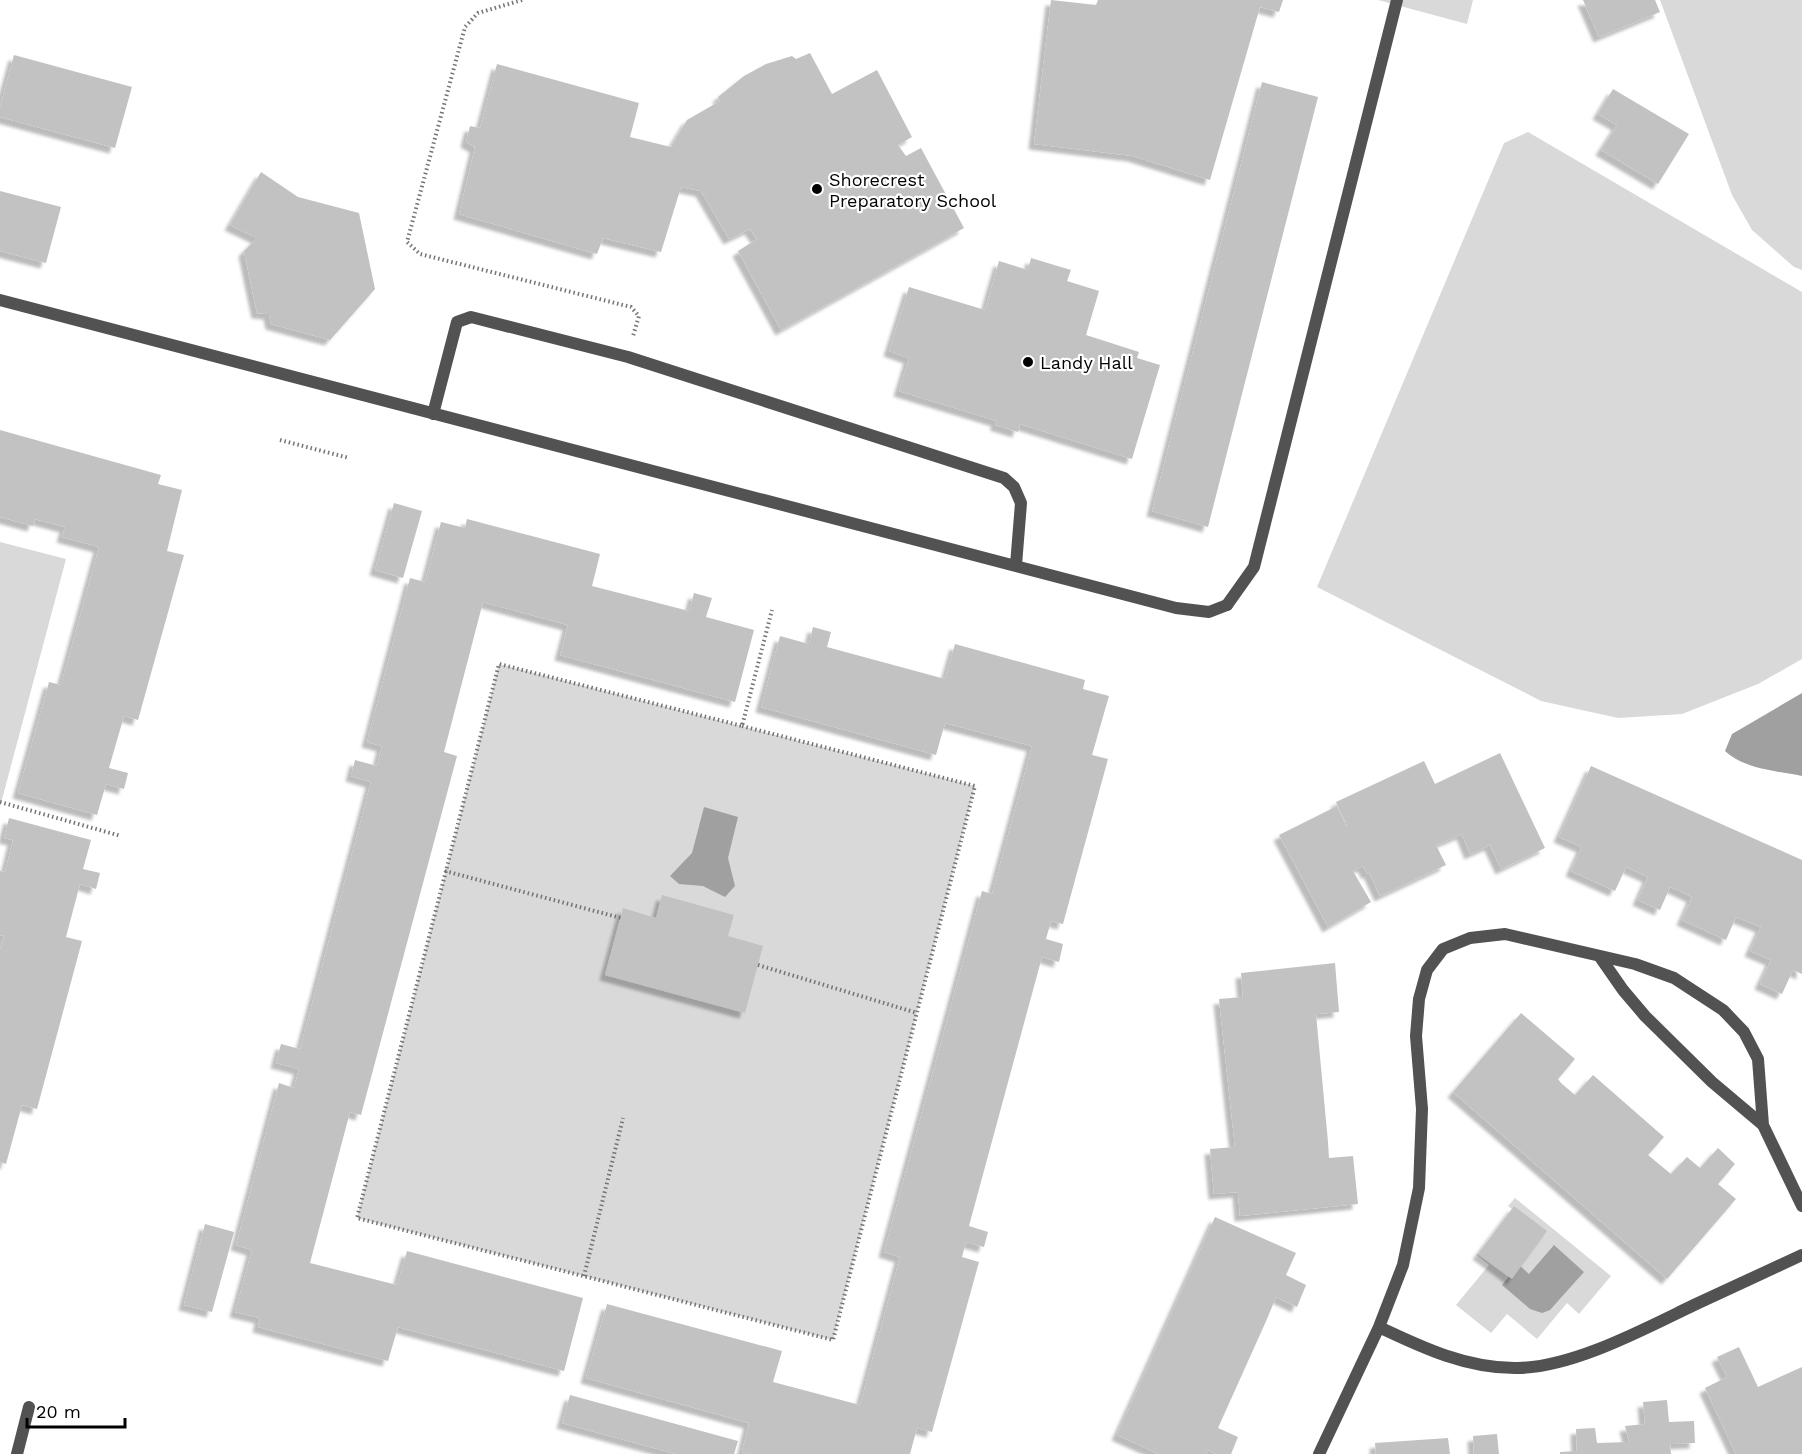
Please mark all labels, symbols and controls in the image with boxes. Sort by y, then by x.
place label: Shorecrest Preparatory School [829,169,997,211]
marker: Shorecrest Preparatory School [810,182,824,196]
place label: Landy Hall [1040,352,1133,373]
marker: Landy Hall [1021,355,1035,369]
scale bar [27,1391,124,1429]
text: 20 m [36,1401,81,1422]

